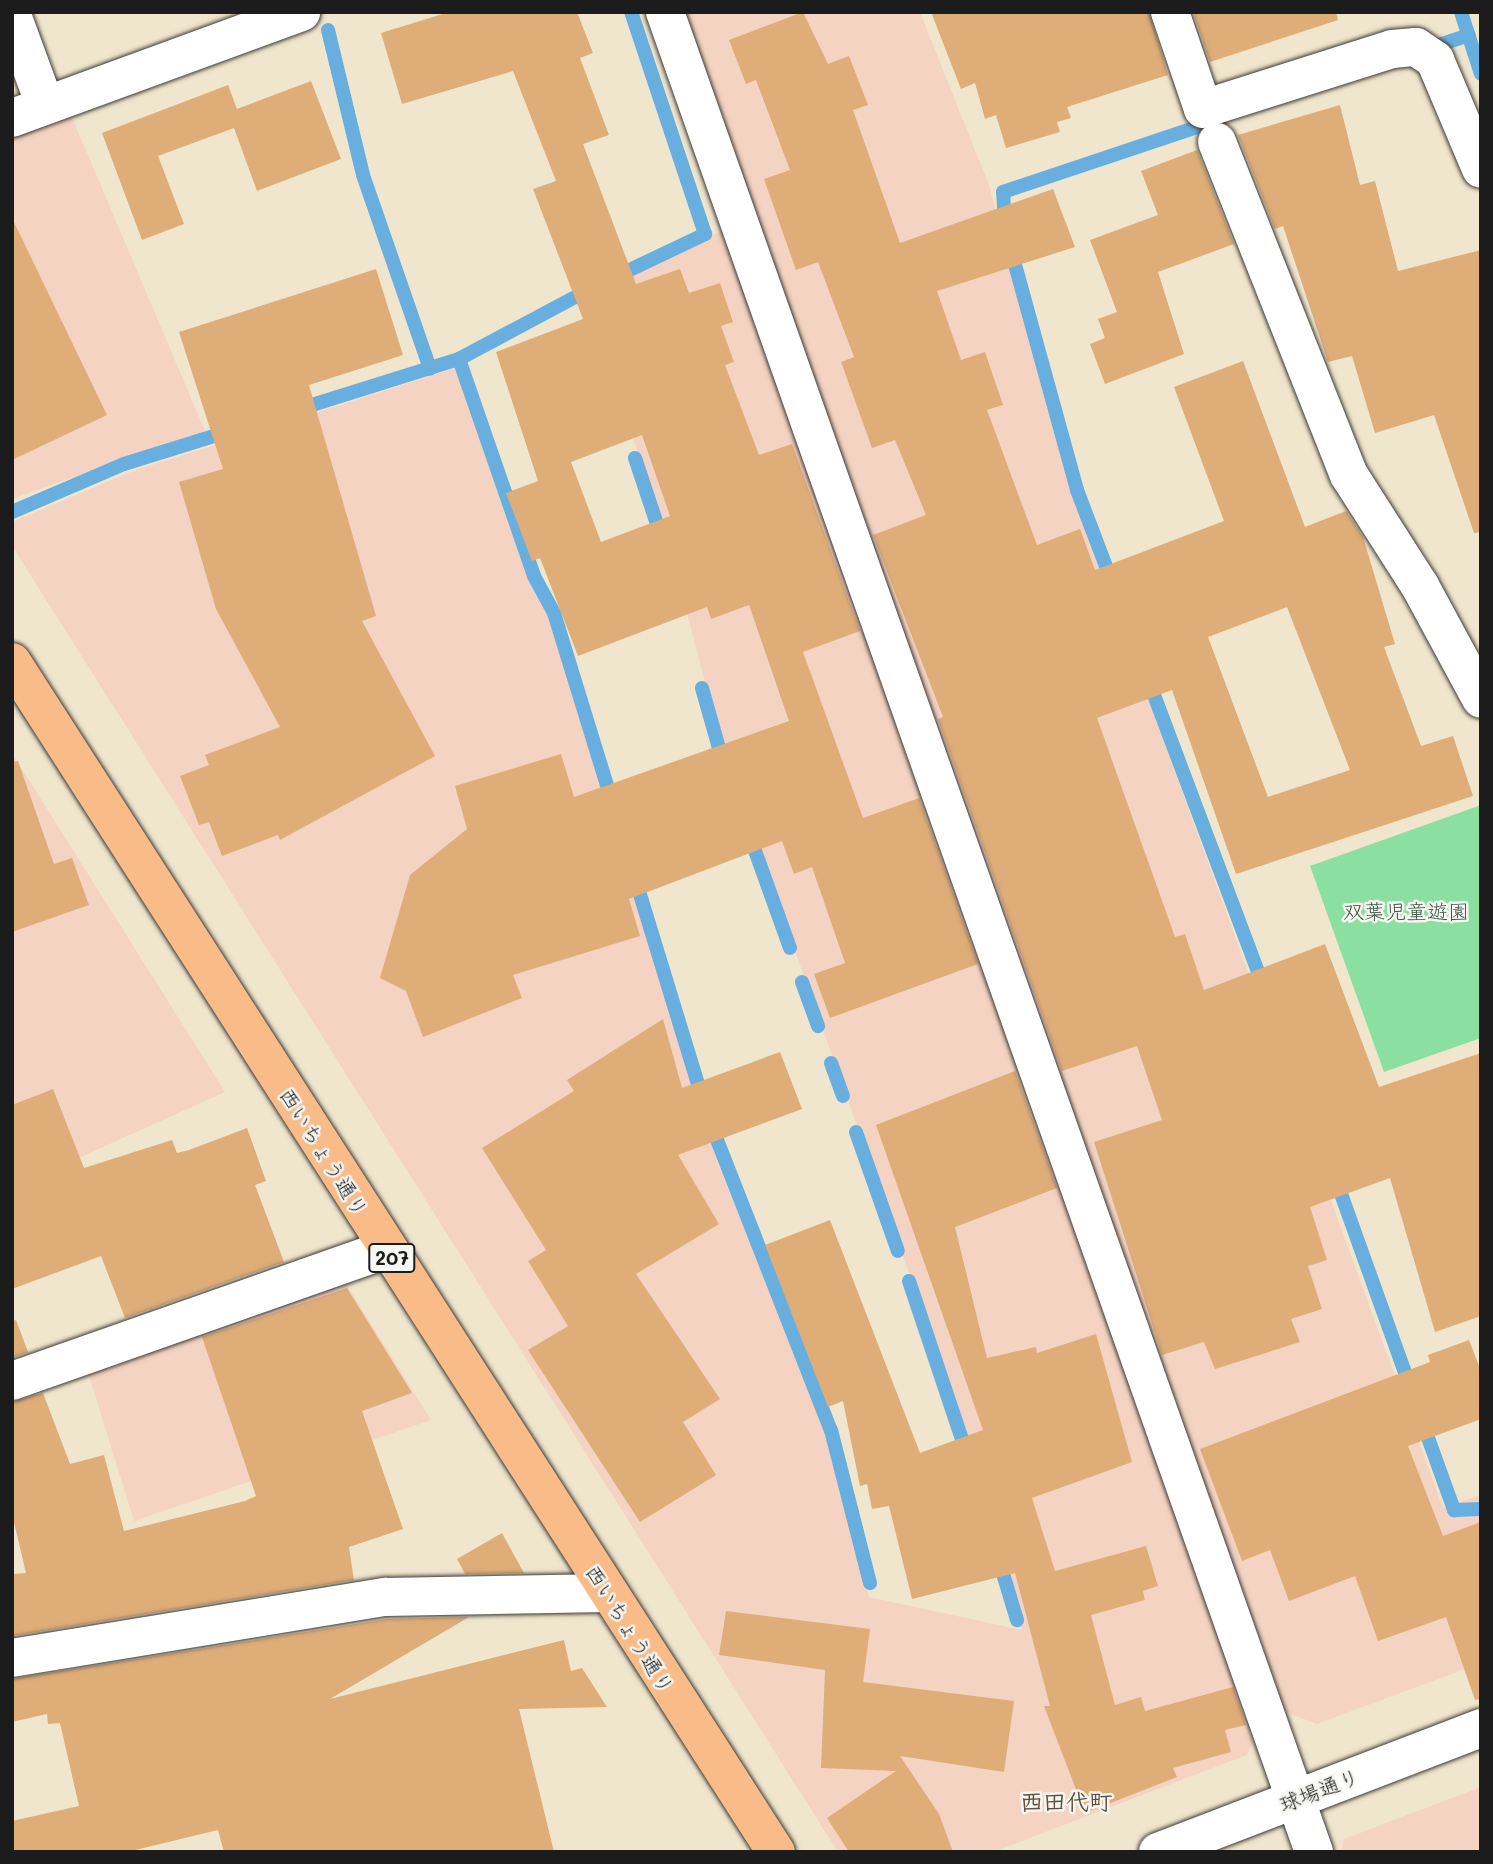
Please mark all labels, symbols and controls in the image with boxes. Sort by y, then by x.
park label: 双葉児童遊園 [1343,898,1469,924]
street label: 西いちょう通り [274,1083,374,1221]
road number: 207 [368,1242,416,1274]
street label: 西いちょう通り [580,1560,680,1698]
street label: 球場通り [1275,1763,1363,1817]
district label: 西田代町 [1020,1787,1112,1815]

